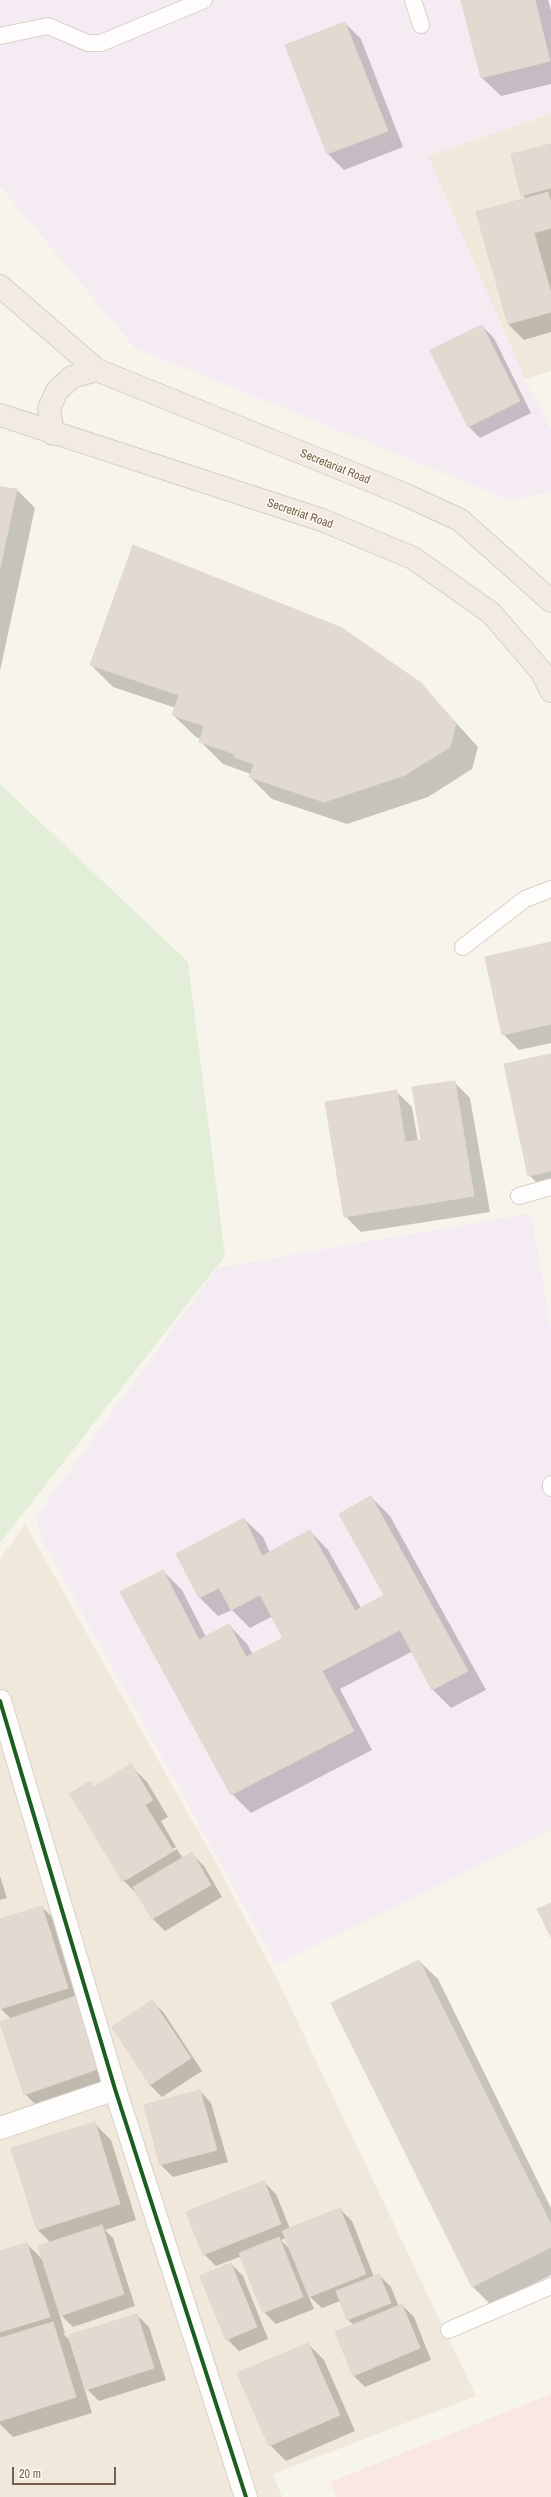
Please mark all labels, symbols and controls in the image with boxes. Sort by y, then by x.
street label: Secretariat Road [298,446,372,488]
street label: Secretriat Road [265,496,335,532]
scale bar [14,2459,118,2485]
text: 20 m [19,2466,41,2482]

